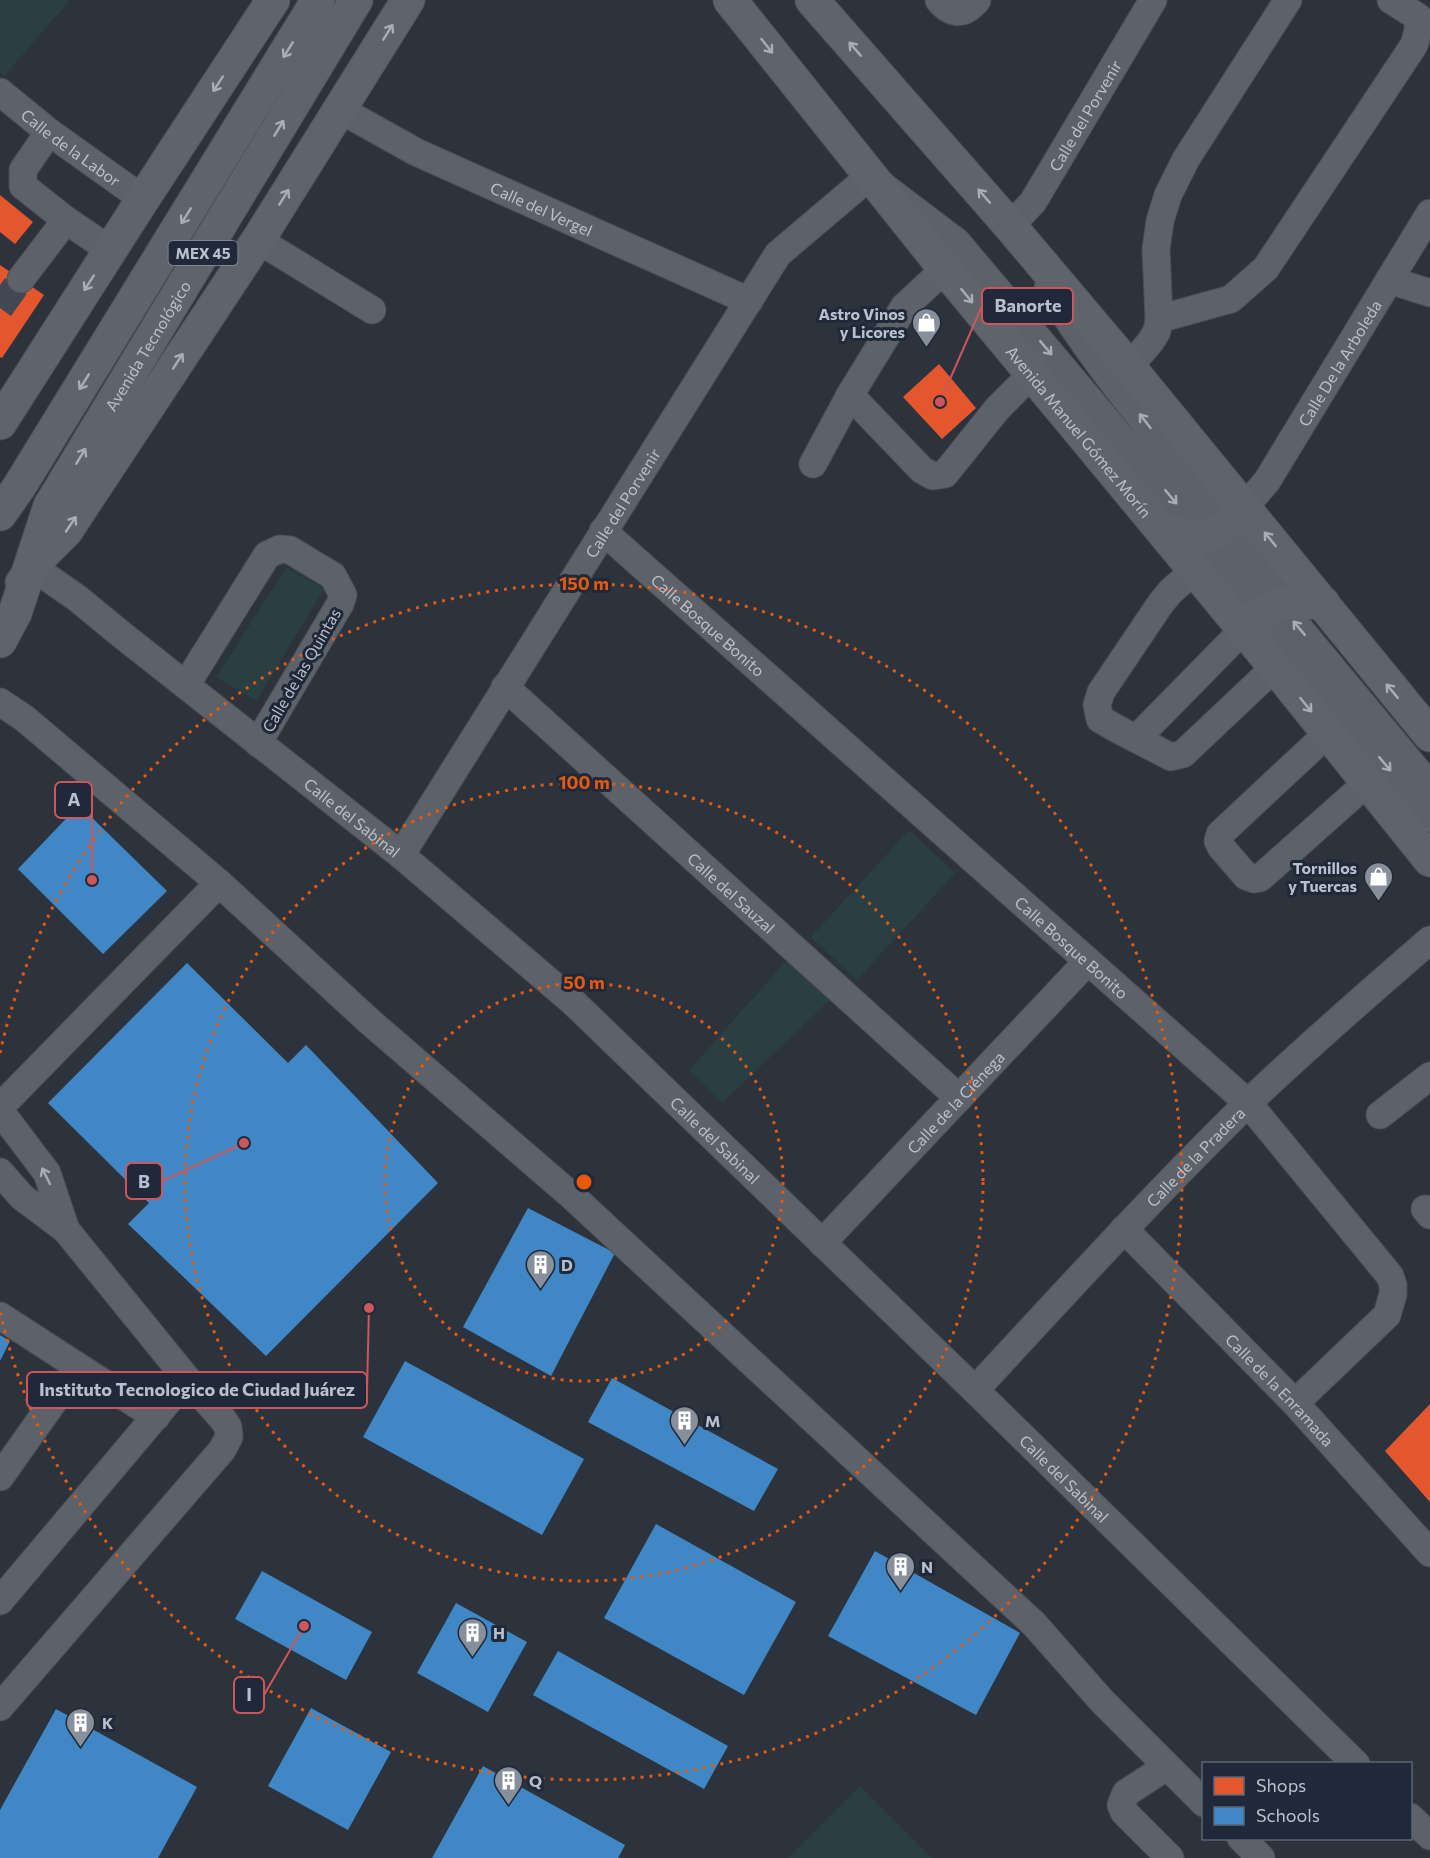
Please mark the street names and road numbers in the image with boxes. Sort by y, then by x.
street label: Calle del Porvenir [1044,56,1125,174]
street label: Calle de la Labor [18,104,125,190]
street label: Calle del Vergel [488,177,596,239]
road number: MEX 45 [168,241,238,265]
street label: Avenida Tecnológico [100,277,194,414]
street label: Calle De la Arboleda [1293,296,1385,429]
street label: Avenida Manuel Gómez Morín [1003,341,1156,521]
street label: Calle del Porvenir [581,444,664,561]
street label: Calle Bosque Bonito [648,569,769,680]
street label: Calle de las Quintas [258,605,344,735]
street label: Calle del Sabinal [301,773,404,861]
street label: Calle del Sauzal [684,848,779,937]
street label: Calle Bosque Bonito [1012,892,1133,1002]
street label: Calle de la Ciénega [902,1047,1008,1157]
street label: Calle del Sabinal [667,1092,764,1187]
street label: Calle de la Pradera [1142,1103,1248,1210]
street label: Calle de la Enramada [1222,1329,1338,1450]
street label: Calle del Sabinal [1016,1430,1113,1526]

